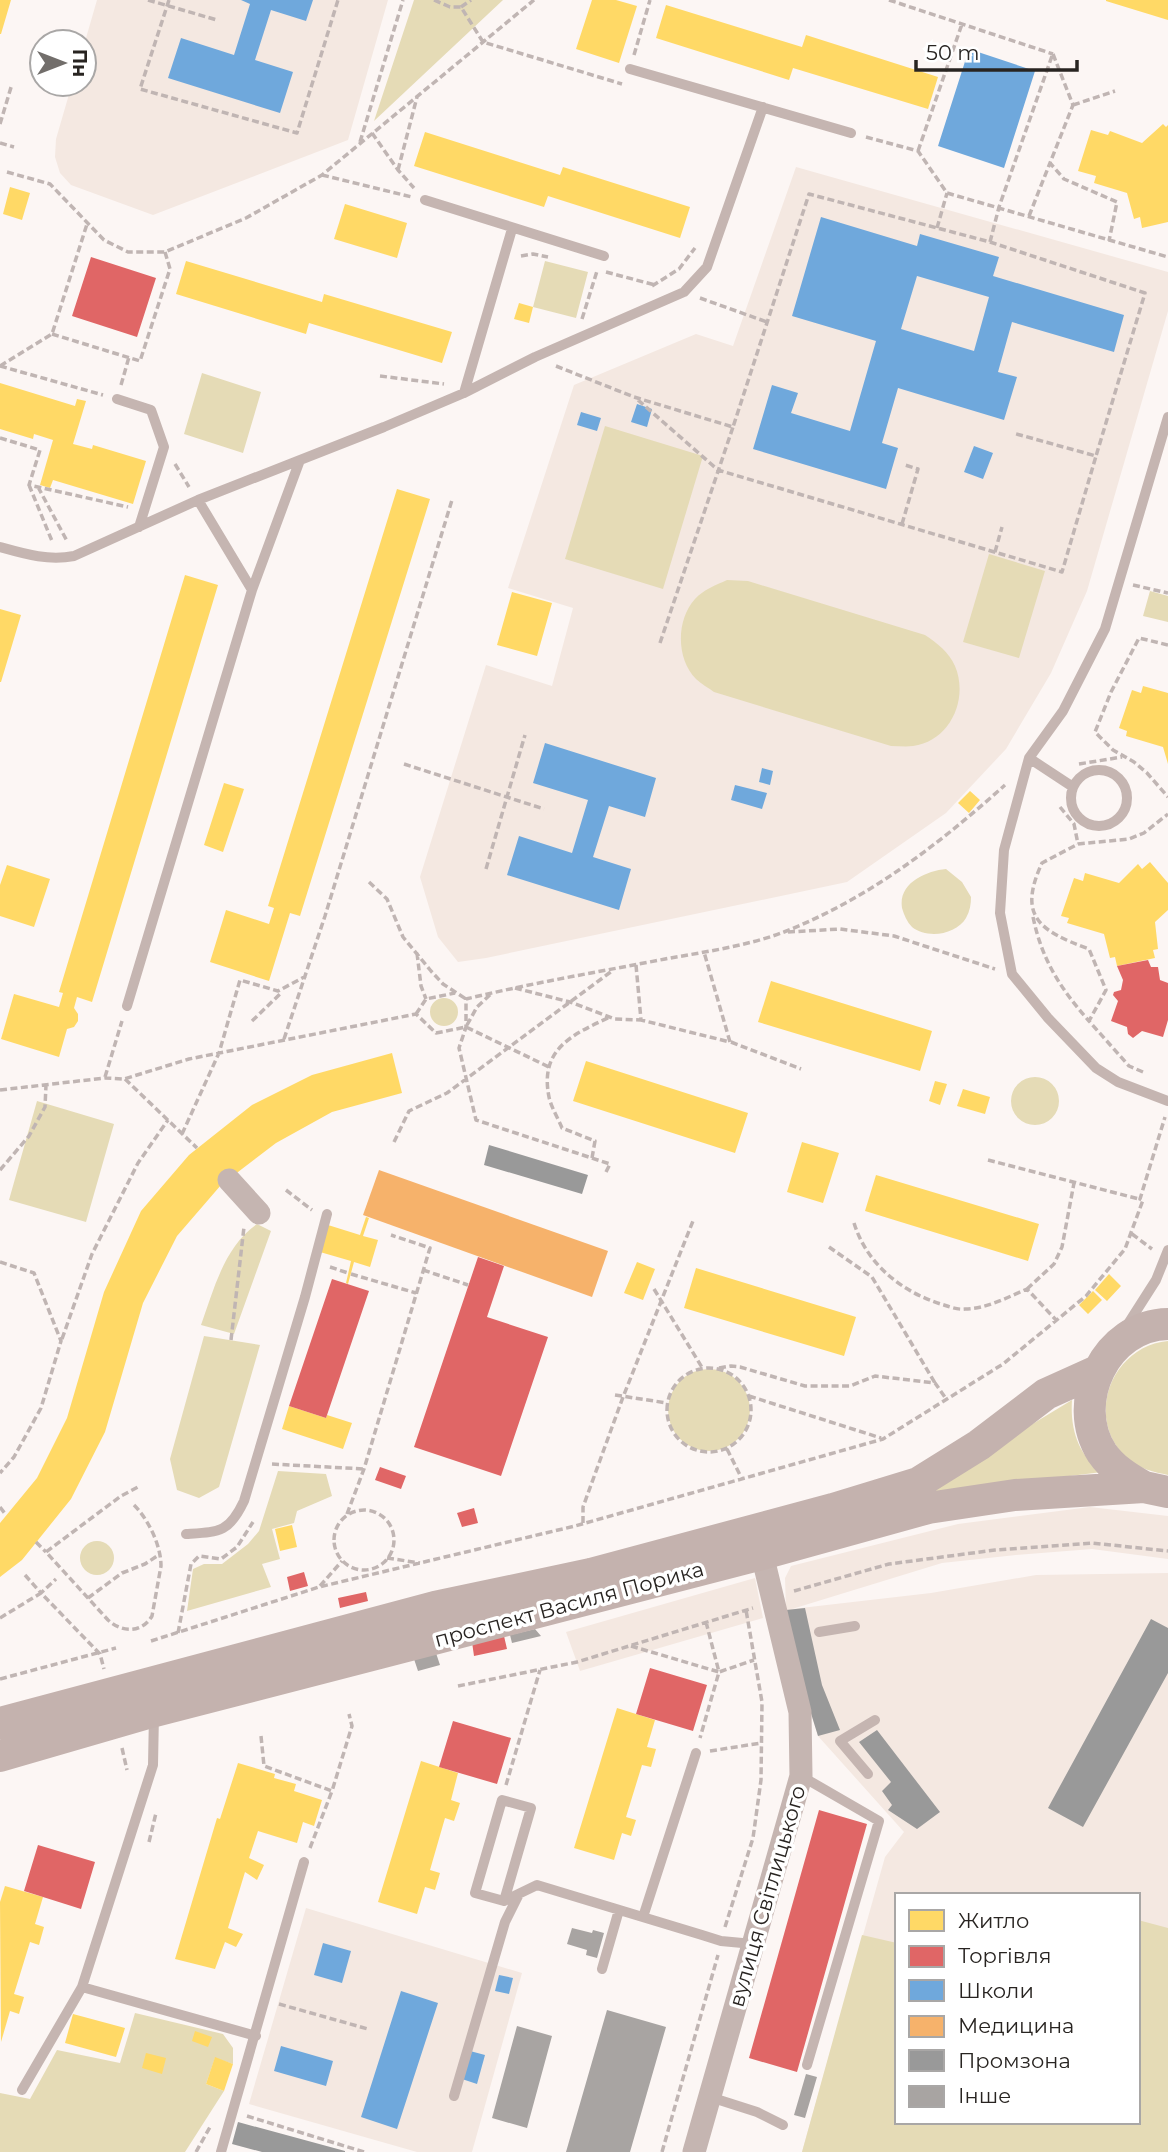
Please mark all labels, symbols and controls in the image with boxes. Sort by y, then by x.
north arrow [28,28,98,98]
scale bar [916,28,1077,72]
text: 50 m [926,40,980,65]
text: Пн [68,49,91,77]
street label: проспект Василя Порика [432,1556,706,1652]
street label: вулиця Світлицького [723,1782,811,2010]
legend [895,1893,1140,2124]
text: Житло [958,1908,1029,1933]
text: Торгівля [958,1943,1051,1968]
text: Школи [958,1978,1034,2003]
text: Медицина [958,2013,1074,2038]
text: Промзона [958,2048,1071,2073]
text: Інше [958,2083,1011,2108]

